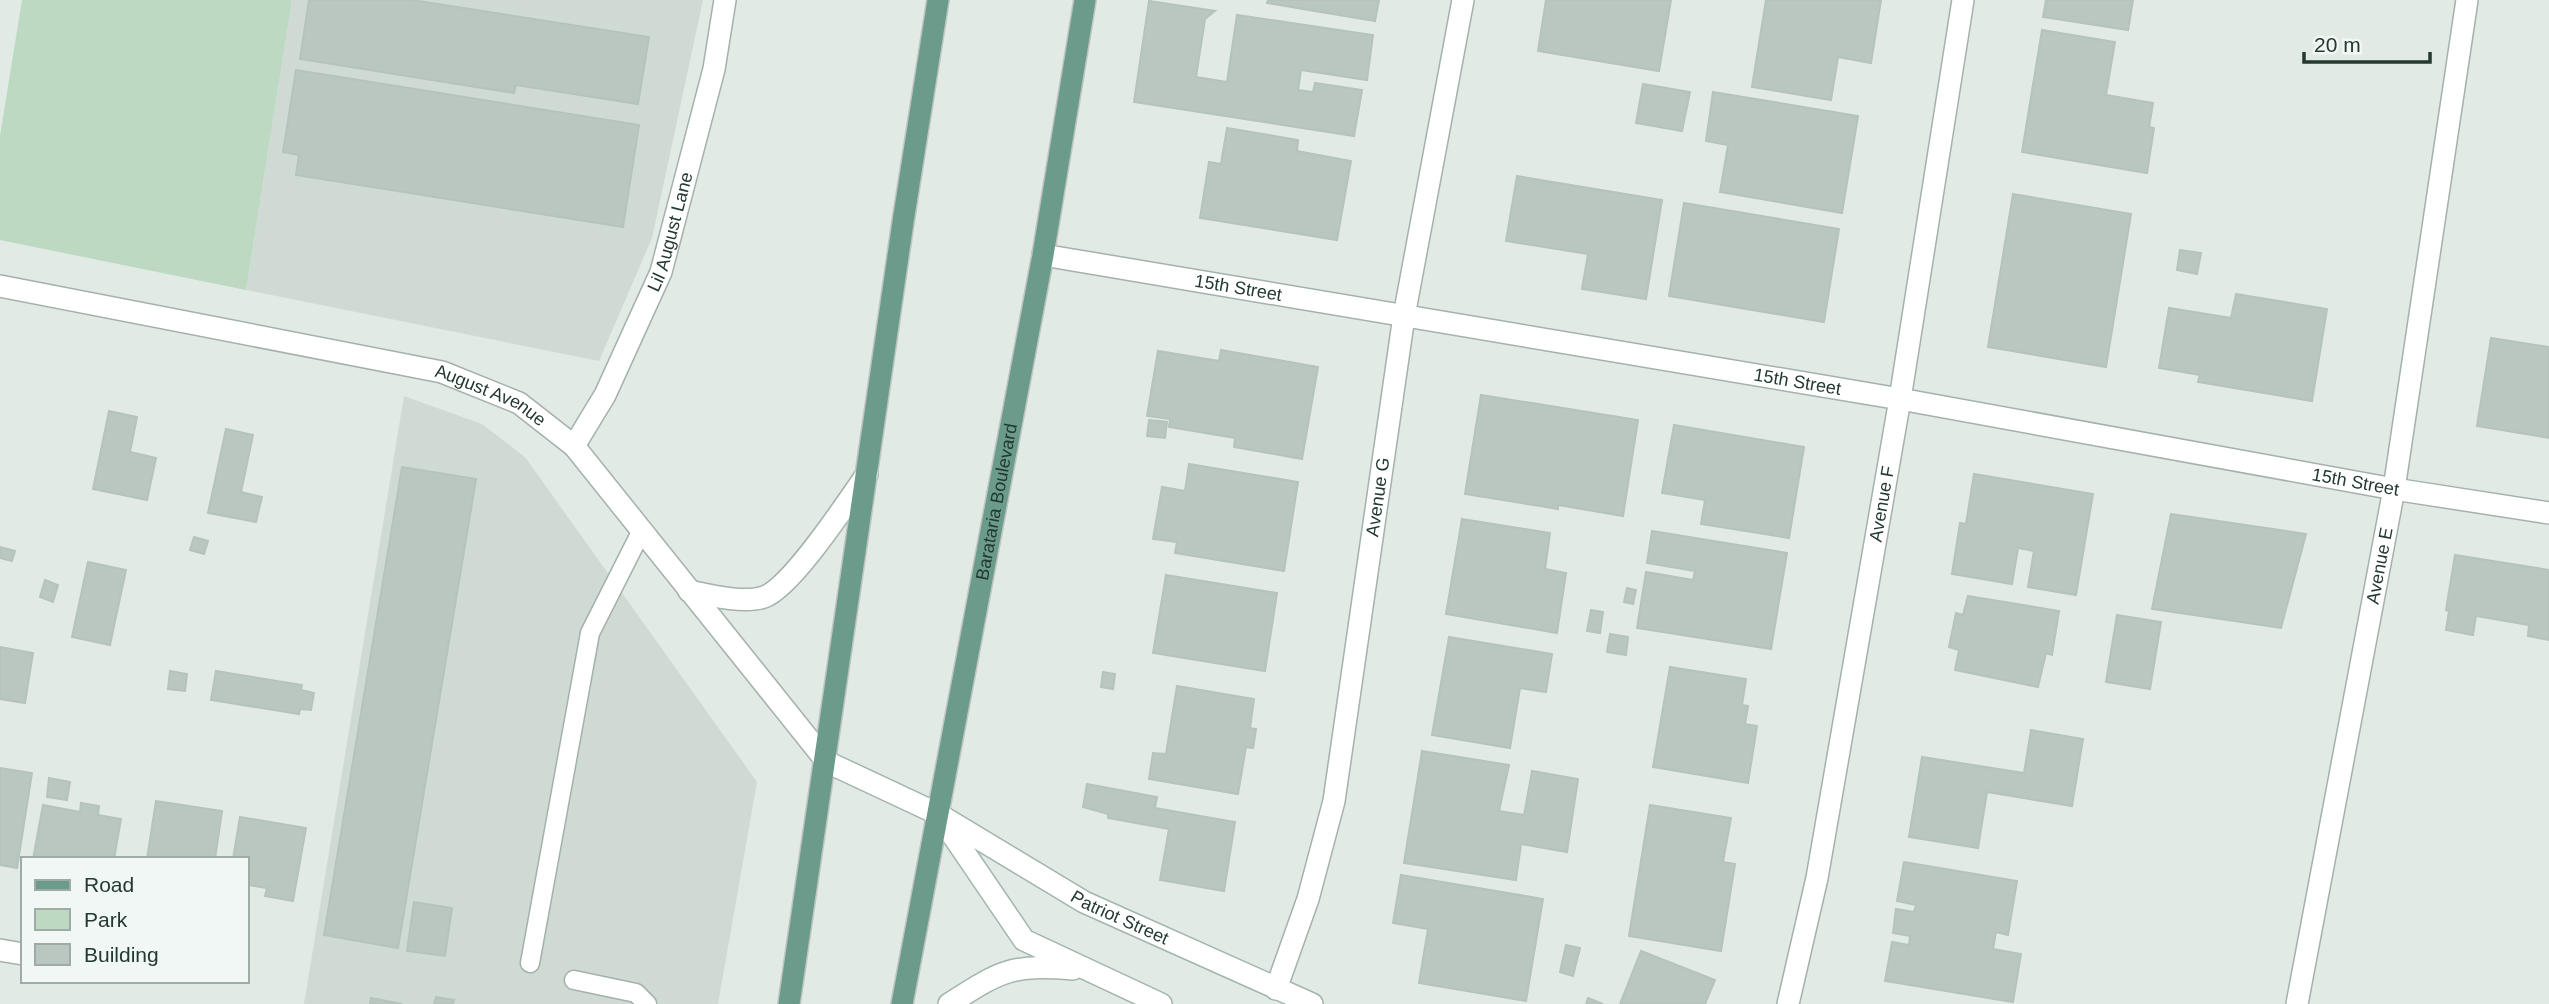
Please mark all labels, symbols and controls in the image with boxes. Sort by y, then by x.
scale bar [2304,21,2430,65]
text: 20 m [2314,33,2361,56]
street label: Lil August Lane [643,170,697,295]
street label: 15th Street [1193,271,1283,305]
street label: August Avenue [434,361,550,430]
street label: 15th Street [1752,365,1843,399]
street label: Barataria Boulevard [972,422,1021,582]
street label: Avenue G [1362,456,1393,538]
street label: Avenue F [1865,464,1898,543]
street label: 15th Street [2310,464,2400,500]
street label: Avenue E [2363,526,2397,606]
legend [21,857,248,983]
text: Road [84,873,134,896]
street label: Patriot Street [1067,886,1172,949]
text: Park [84,908,128,931]
text: Building [84,943,159,966]

